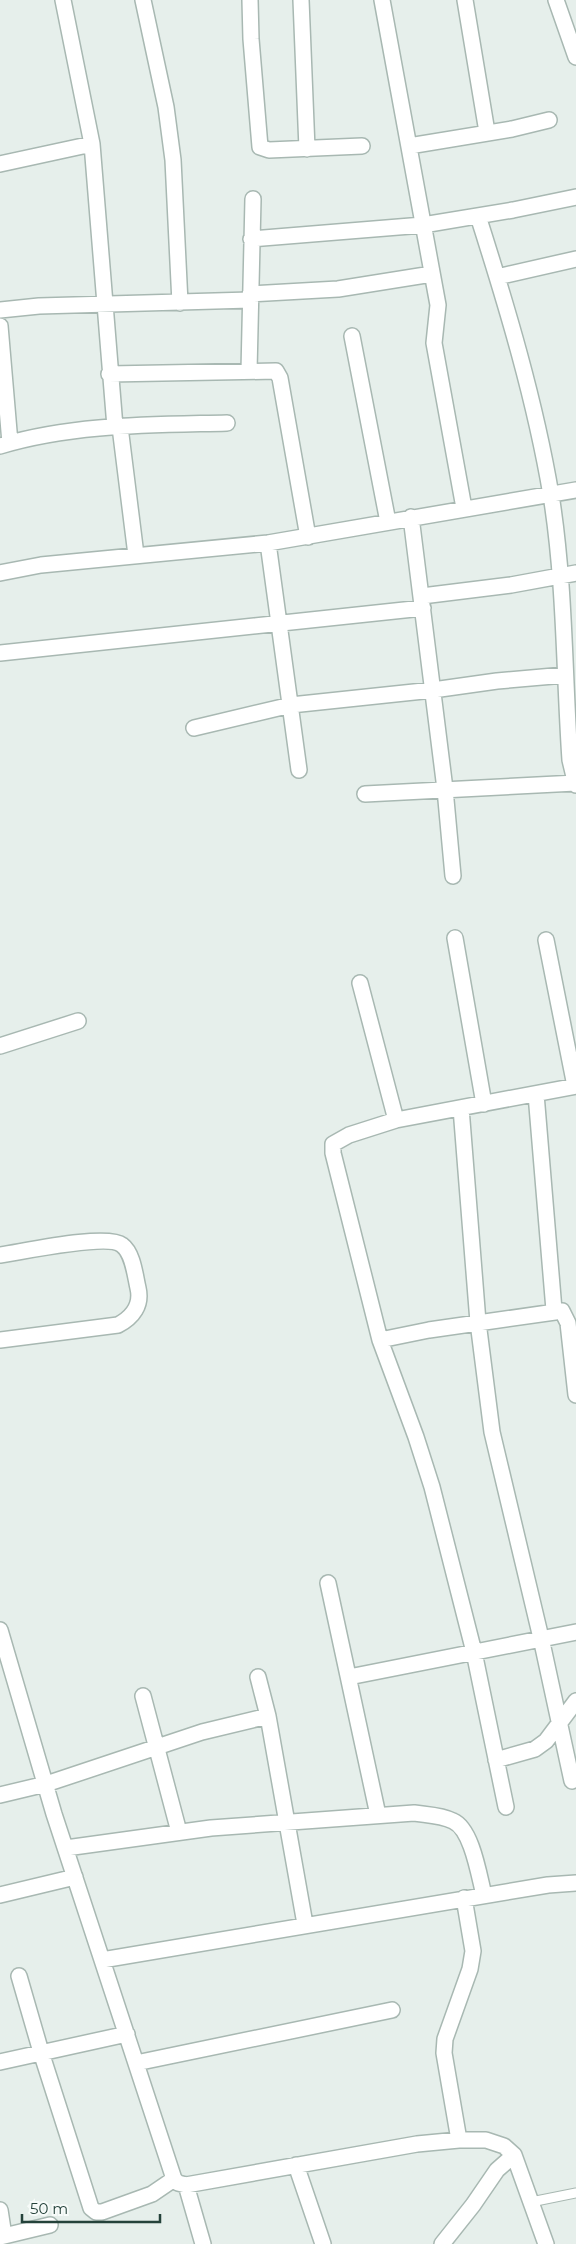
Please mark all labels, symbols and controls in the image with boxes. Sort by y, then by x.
scale bar [22,2192,160,2224]
text: 50 m [30,2199,68,2218]

